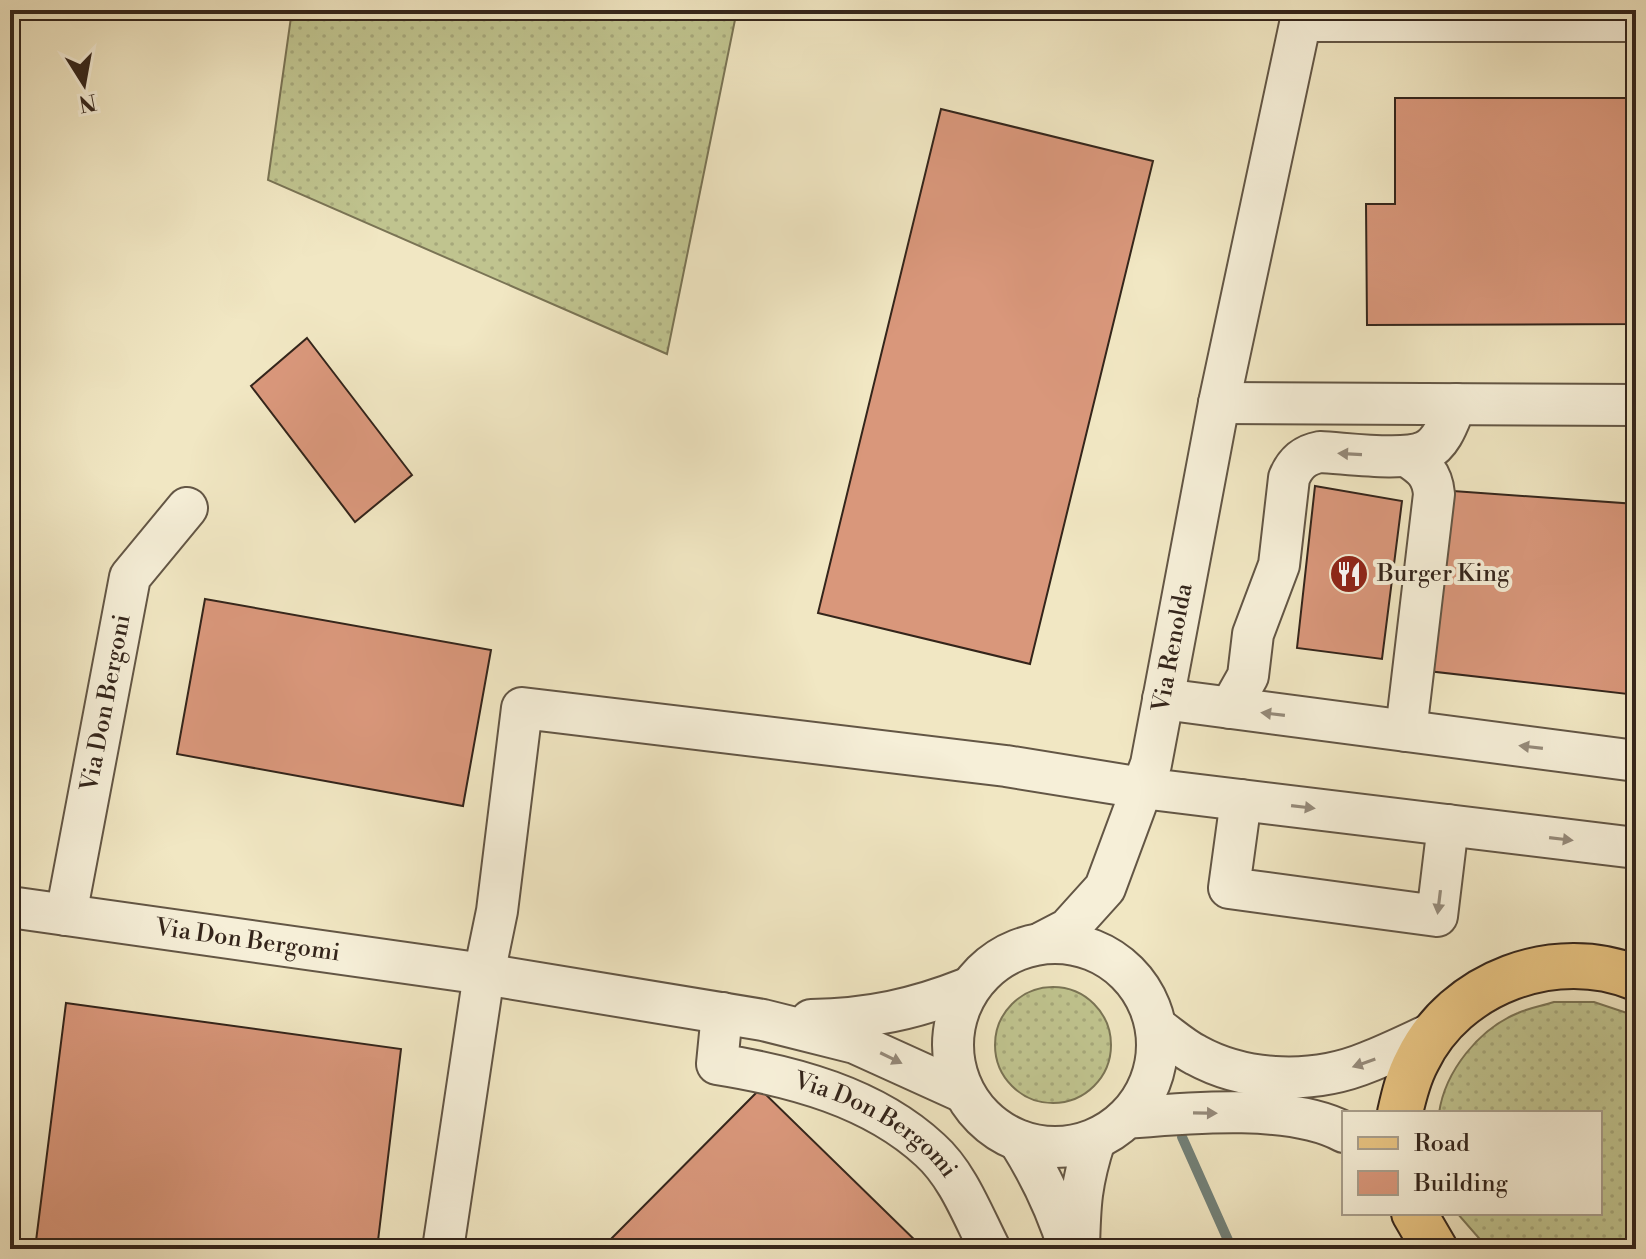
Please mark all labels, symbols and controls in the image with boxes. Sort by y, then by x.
north arrow [44,44,124,124]
text: N [76,87,99,117]
one-way arrow [1337,447,1362,460]
restaurant icon: Burger King [1328,553,1370,595]
place label: Burger King [1376,559,1510,589]
street label: Via Renolda [1146,580,1200,715]
street label: Via Don Bergoni [75,612,138,795]
one-way arrow [1260,707,1285,720]
one-way arrow [1518,741,1543,754]
one-way arrow [1291,801,1316,814]
one-way arrow [1549,833,1574,846]
one-way arrow [1432,890,1445,915]
street label: Via Don Bergomi [152,913,342,968]
one-way arrow [880,1052,903,1065]
one-way arrow [1351,1057,1375,1070]
street label: Via Don Bergomi [790,1066,964,1184]
one-way arrow [1193,1107,1218,1119]
legend [1342,1111,1602,1215]
text: Road [1414,1129,1470,1159]
text: Building [1413,1169,1508,1199]

